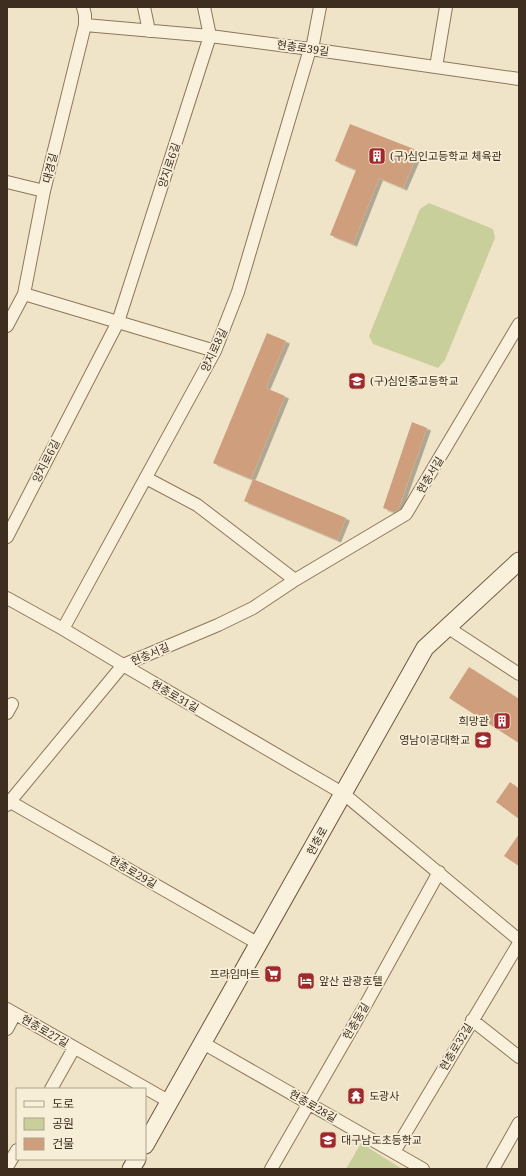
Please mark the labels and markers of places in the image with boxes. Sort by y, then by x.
building icon: (구)심인고등학교 체육관 [367,146,387,166]
place label: (구)심인고등학교 체육관 [390,148,502,163]
school or university icon: (구)심인중고등학교 [347,371,367,391]
place label: (구)심인중고등학교 [370,373,459,388]
building icon: 희망관 [492,711,512,731]
place label: 희망관 [459,713,489,728]
school or university icon: 영남이공대학교 [473,730,493,750]
place label: 영남이공대학교 [399,732,470,747]
supermarket icon: 프라임마트 [263,964,283,984]
place label: 프라임마트 [209,966,260,981]
hotel icon: 앞산 관광호텔 [296,971,316,991]
place label: 앞산 관광호텔 [319,973,383,988]
temple icon: 도광사 [346,1086,366,1106]
place label: 도광사 [369,1088,399,1103]
school or university icon: 대구남도초등학교 [318,1130,338,1150]
place label: 대구남도초등학교 [341,1132,422,1147]

